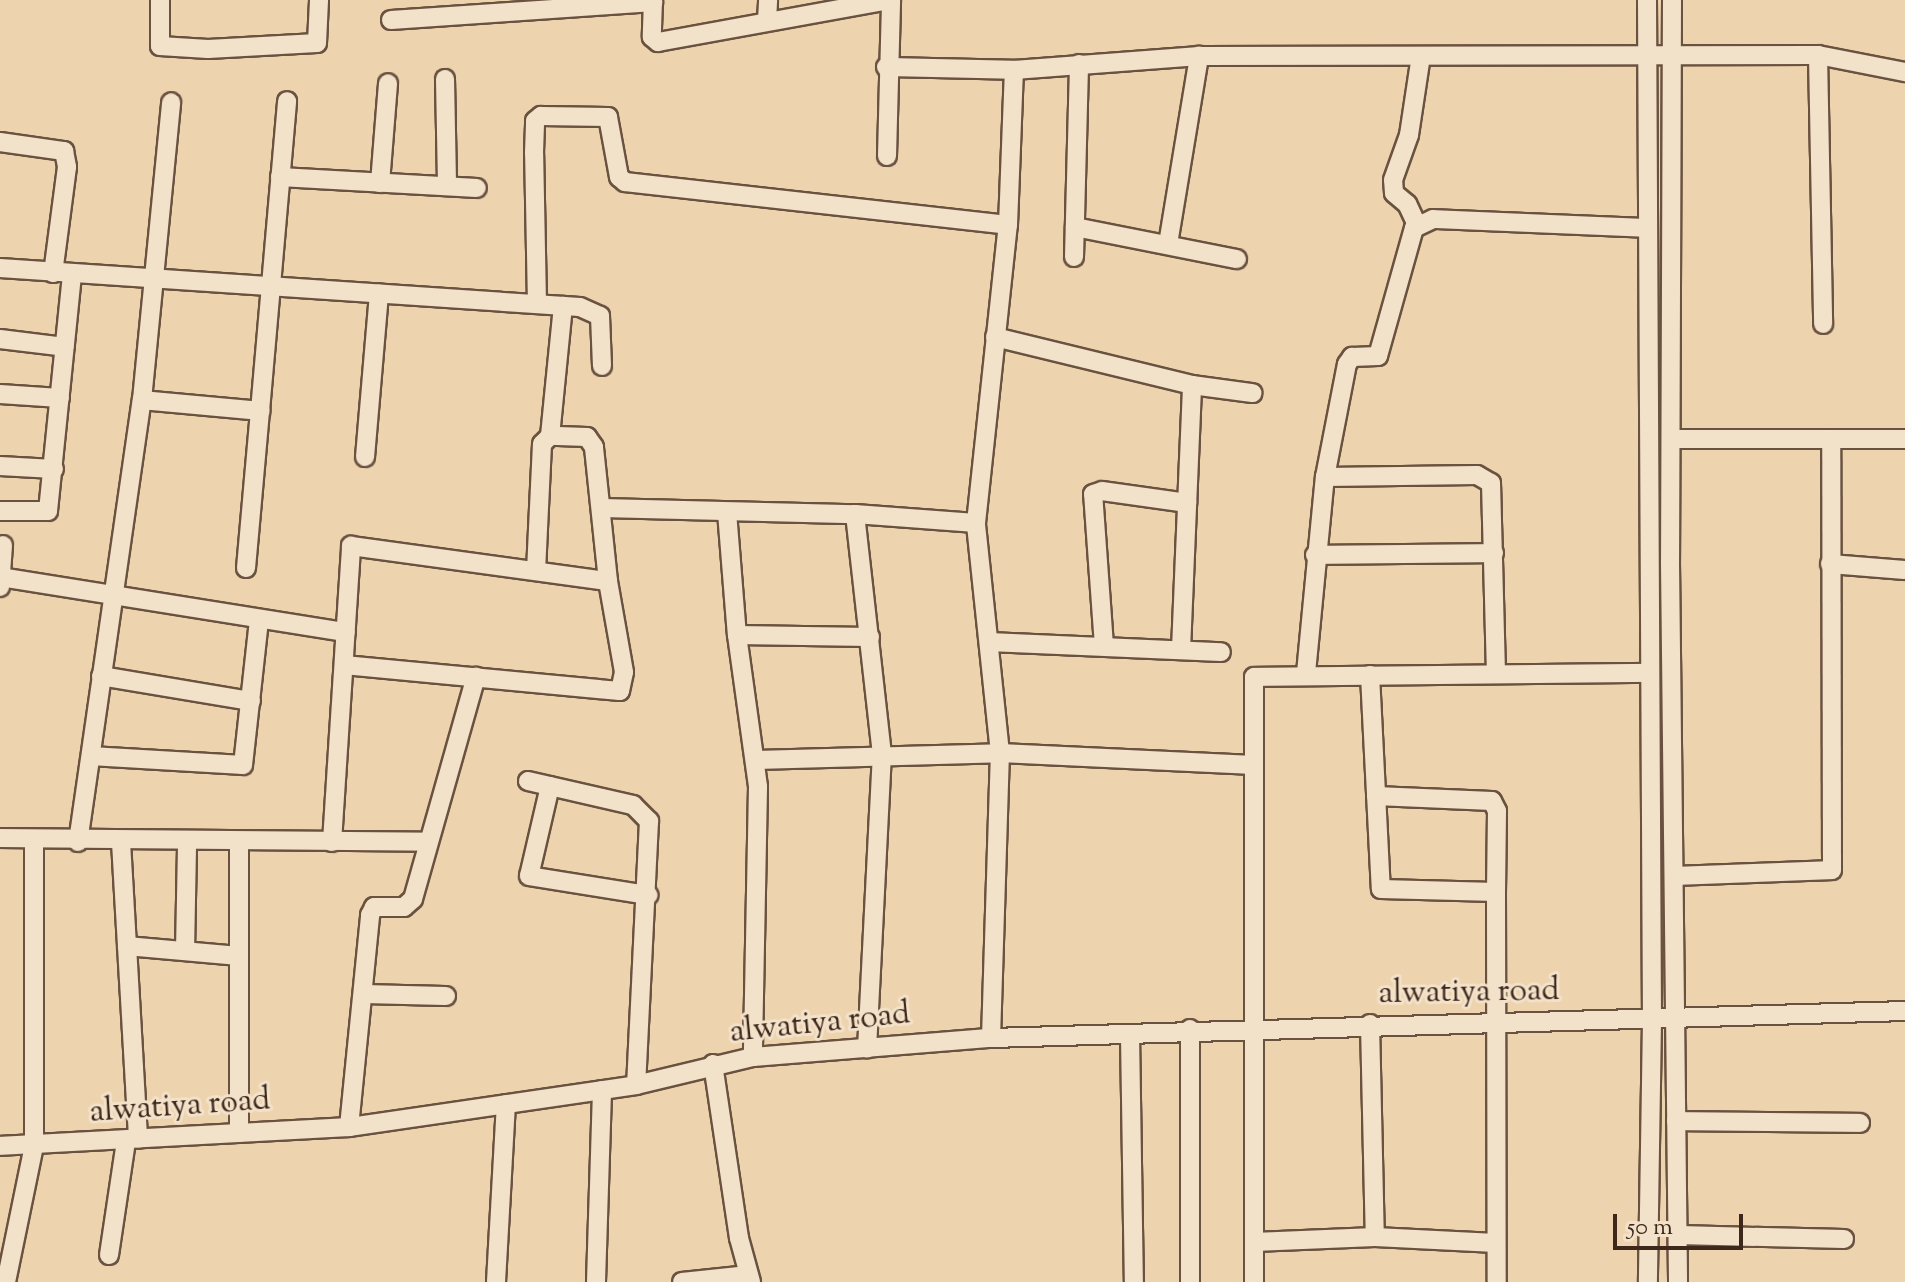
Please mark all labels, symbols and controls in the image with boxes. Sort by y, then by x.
street label: alwatiya road [1378,972,1560,1014]
street label: alwatiya road [728,995,912,1053]
street label: alwatiya road [88,1082,272,1132]
scale bar [1617,1198,1747,1248]
text: 50 m [1627,1211,1673,1245]

